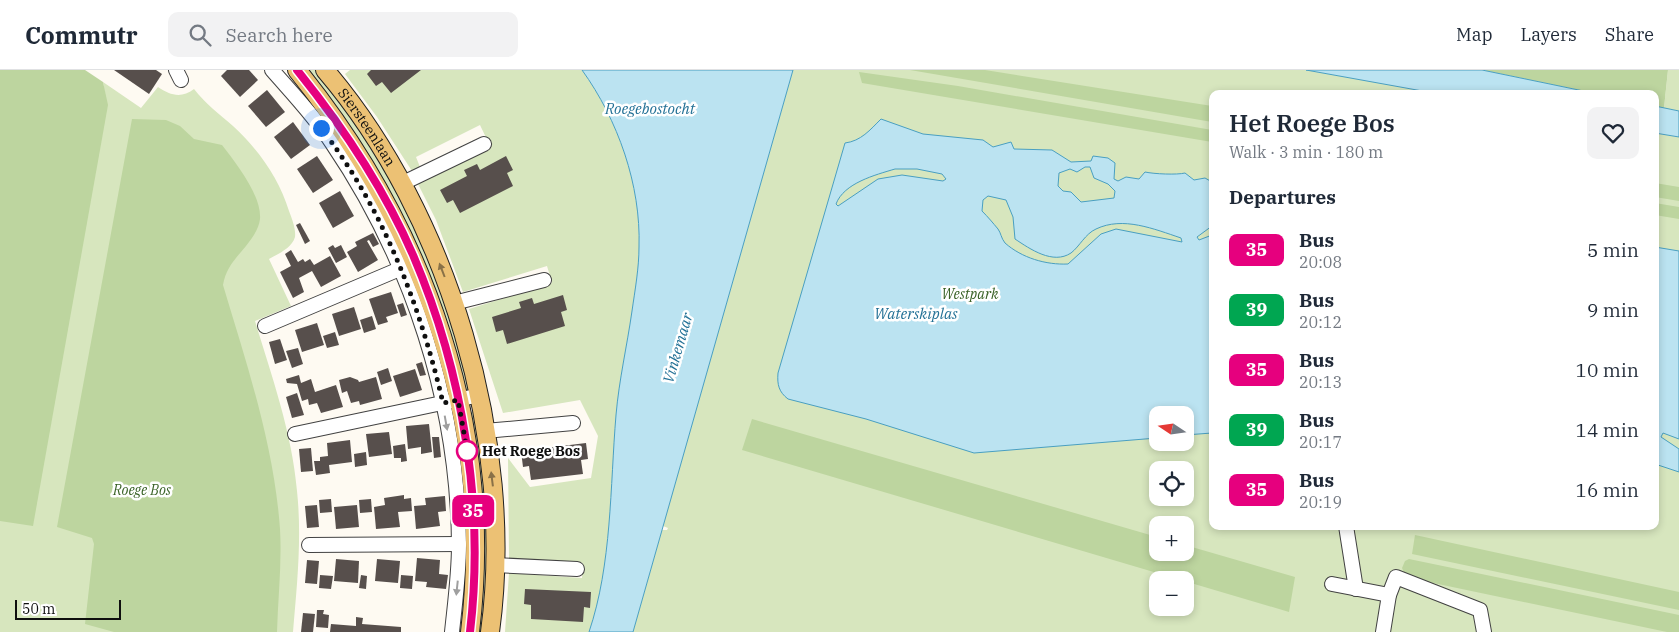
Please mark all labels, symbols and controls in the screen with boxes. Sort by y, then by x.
search box [168,12,518,57]
text: Commutr [25,19,138,51]
icon: search [186,21,214,49]
text: Search here [226,23,333,47]
text: Map [1456,23,1493,46]
text: Layers [1521,23,1577,46]
text: Share [1605,23,1654,46]
street label: Siersteenlaan [334,84,400,170]
water label: Roegebostocht [604,99,696,118]
text: Het Roege Bos [1229,107,1395,139]
button: heart [1587,107,1639,159]
your location [309,116,334,141]
text: Walk · 3 min · 180 m [1229,142,1383,162]
text: Departures [1229,185,1336,209]
text: Bus [1299,228,1334,252]
text: 35 [1246,238,1267,261]
text: 5 min [1587,238,1639,262]
text: 20:08 [1299,252,1342,272]
one-way arrow [438,262,446,277]
park label: Westpark [942,285,999,303]
text: Bus [1299,288,1334,312]
text: 39 [1246,298,1267,321]
text: 9 min [1587,298,1639,322]
water label: Waterskiplas [874,304,958,323]
water label: Vinkemaar [658,310,697,385]
text: 20:12 [1299,312,1342,332]
text: Bus [1299,348,1334,372]
text: 35 [1246,358,1267,381]
text: 10 min [1576,358,1639,382]
text: 20:13 [1299,372,1342,392]
north arrow [1149,406,1194,451]
map controls [1149,406,1194,616]
text: Bus [1299,408,1334,432]
one-way arrow [442,415,450,431]
text: 39 [1246,418,1267,441]
text: 14 min [1576,418,1639,442]
text: 20:17 [1299,432,1342,452]
marker: Het Roege Bos [456,440,478,462]
place label: Het Roege Bos [482,442,580,460]
button: locate [1149,461,1194,506]
text: Bus [1299,468,1334,492]
one-way arrow [487,470,495,486]
text: 35 [1246,478,1267,501]
text: 16 min [1576,478,1639,502]
park label: Roege Bos [112,481,172,499]
text: 20:19 [1299,492,1342,512]
line badge: 35 [450,495,496,527]
text: 35 [462,499,484,522]
button: + [1149,516,1194,561]
button: − [1149,571,1194,616]
one-way arrow [453,580,461,596]
scale bar [15,597,121,620]
text: 50 m [22,600,55,618]

